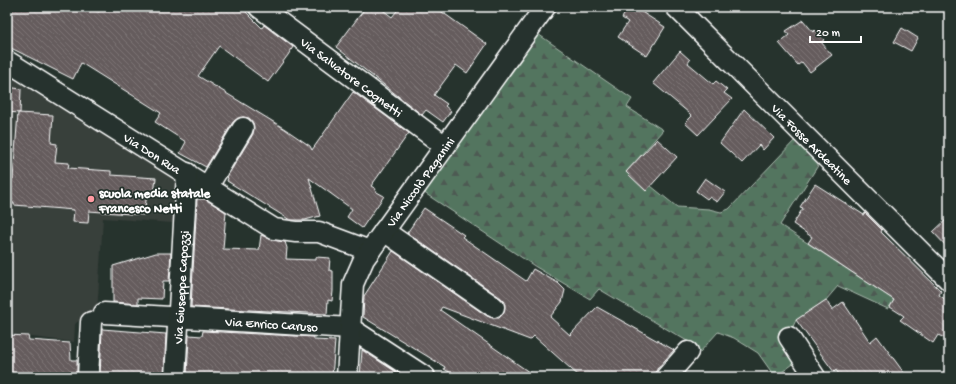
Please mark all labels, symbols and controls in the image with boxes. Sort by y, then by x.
scale bar [810,18,861,44]
text: 20 m [816,27,841,41]
street label: Via Salvatore Cognetti [296,35,405,122]
street label: Via Fosse Ardeatine [766,101,854,189]
street label: Via Don Rua [119,131,183,179]
street label: Via Niccolò Paganini [384,135,459,232]
place label: scuola media statale Francesco Netti [98,187,212,217]
marker: scuola media statale Francesco Netti [86,194,96,204]
street label: Via Giuseppe Capozzi [172,230,194,345]
street label: Via Enrico Caruso [224,315,319,336]

